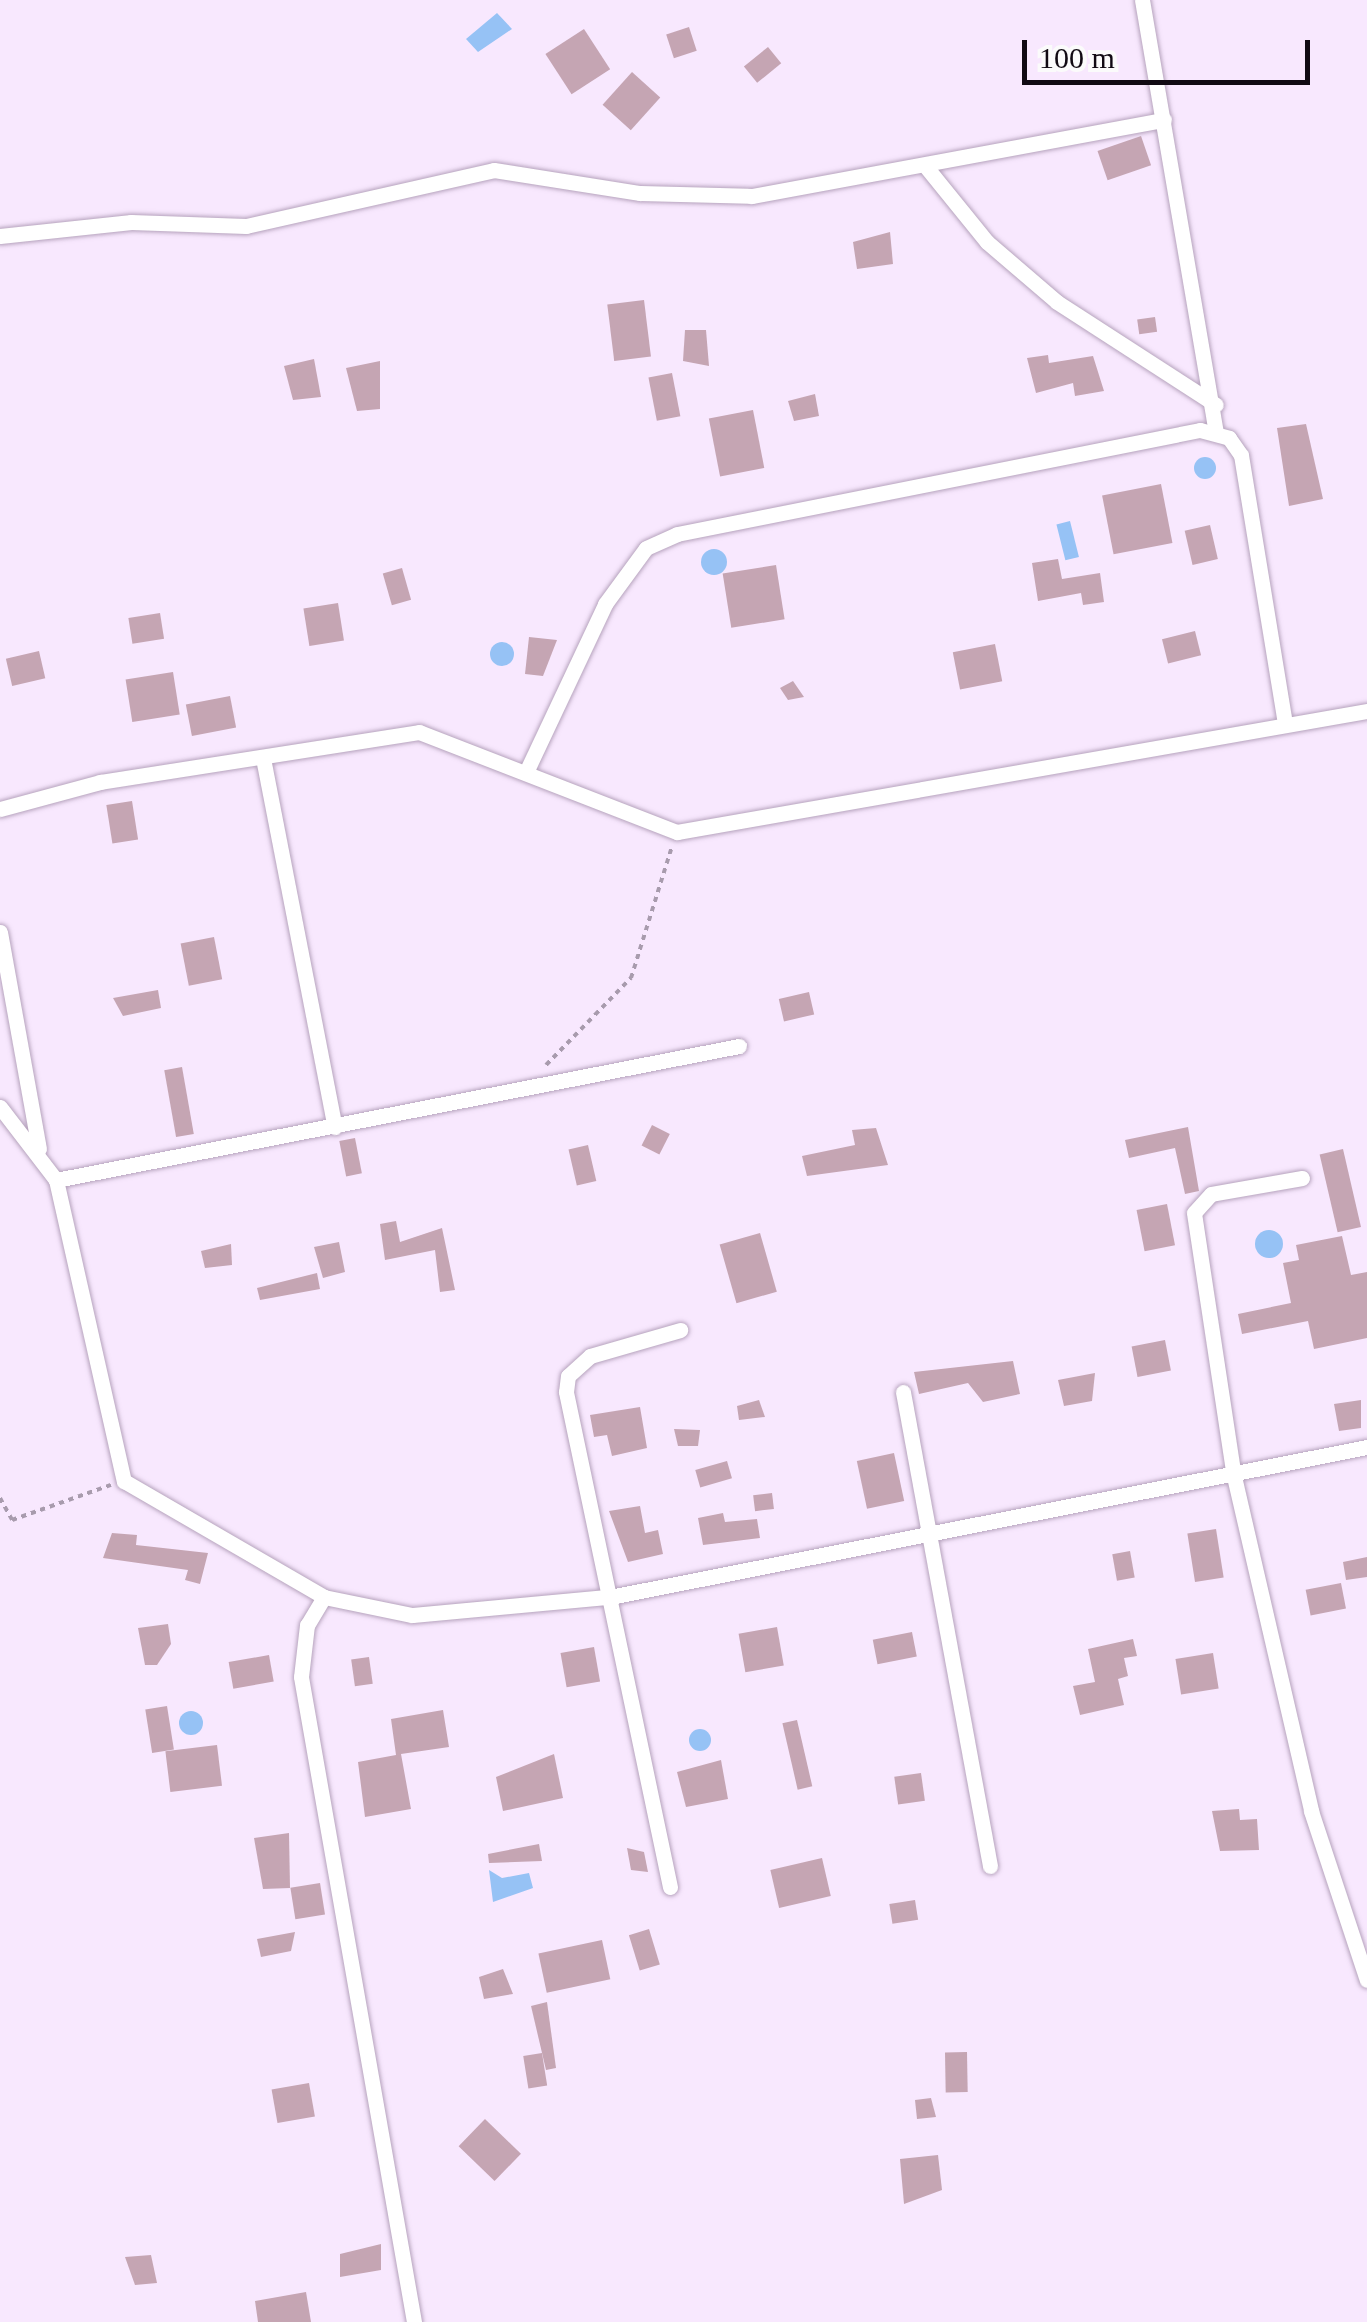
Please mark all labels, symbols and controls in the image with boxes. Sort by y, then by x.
scale bar [1027,20,1314,82]
text: 100 m [1039,41,1115,74]

